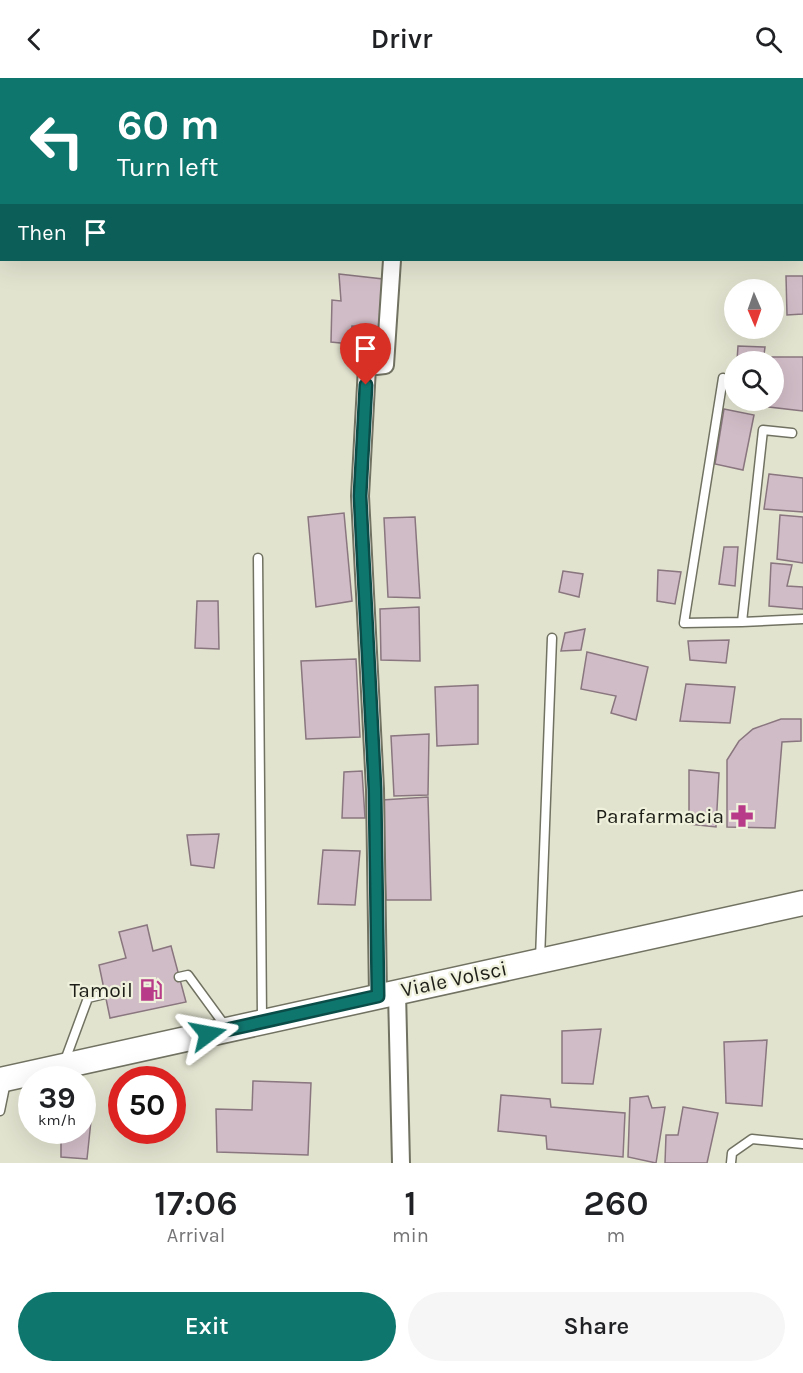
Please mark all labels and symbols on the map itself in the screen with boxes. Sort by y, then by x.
north arrow [724,279,784,339]
pin [340,323,391,385]
pharmacy icon: Parafarmacia [729,803,755,829]
place label: Parafarmacia [595,804,724,828]
street label: Viale Volsci [399,956,509,1002]
fuel station icon: Tamoil [138,977,164,1003]
place label: Tamoil [69,978,133,1002]
position arrow [176,1002,240,1066]
speed limit sign: 50 [108,1066,186,1144]

